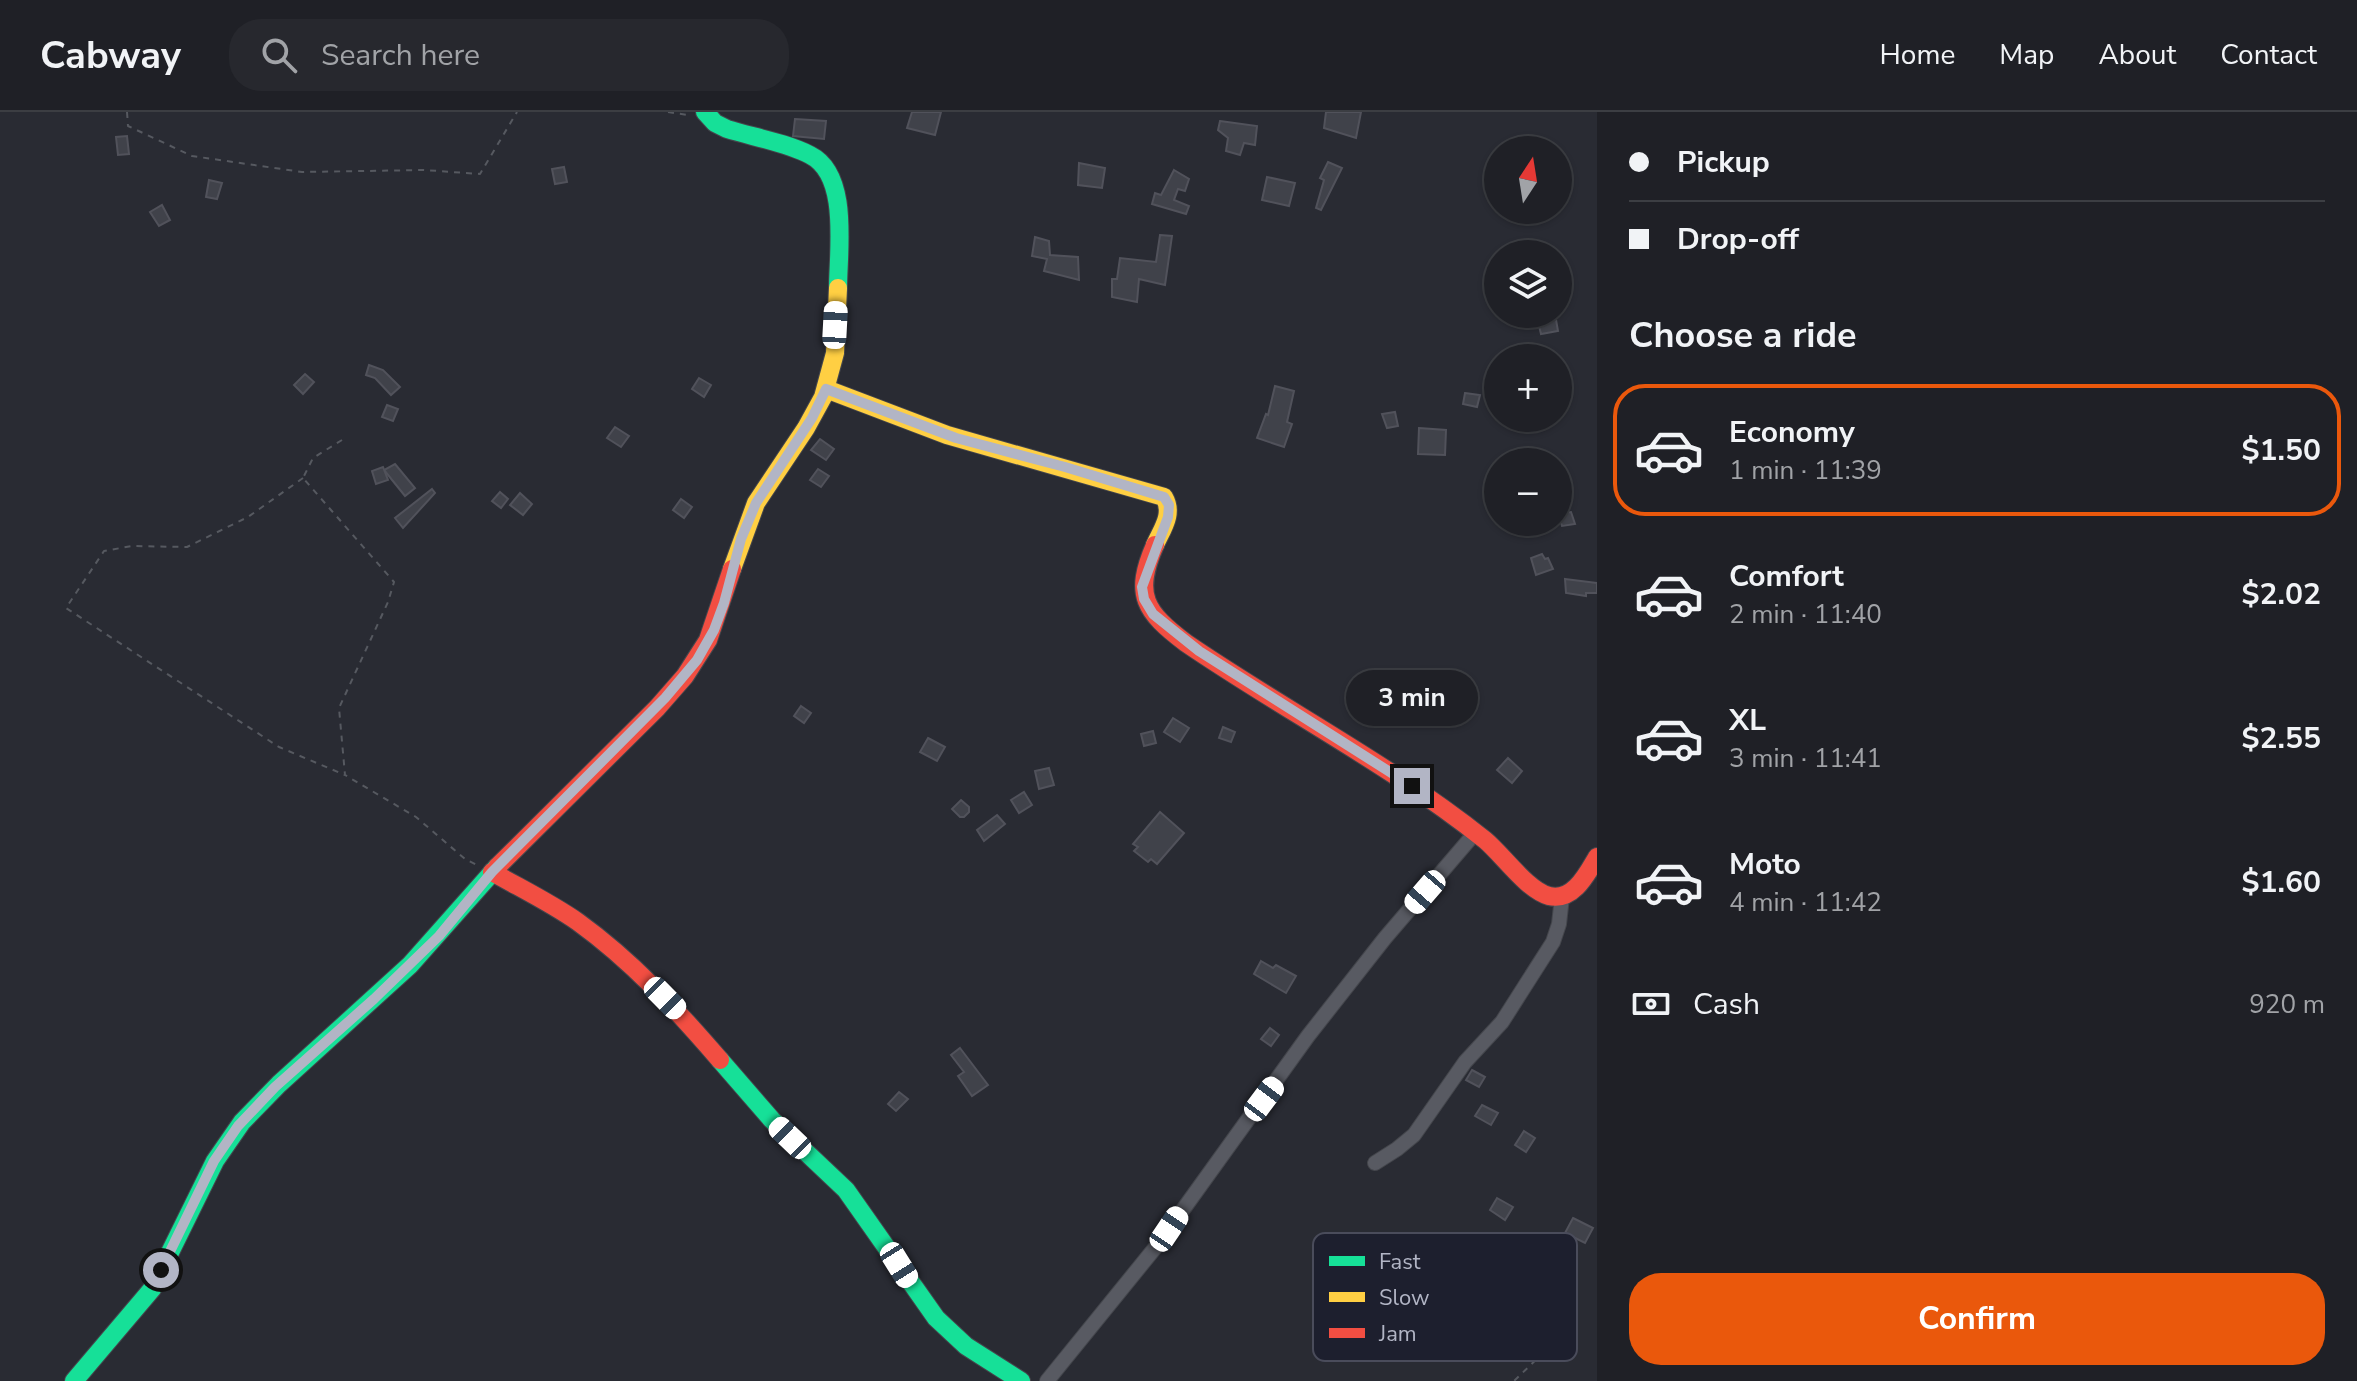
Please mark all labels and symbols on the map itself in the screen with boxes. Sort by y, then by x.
north arrow [1484,136,1572,224]
car [822,300,848,350]
callout: 3 min [1346,670,1478,726]
route end [1394,768,1430,804]
car [1400,866,1450,918]
car [640,973,690,1023]
car [1240,1073,1288,1125]
car [764,1113,816,1163]
car [1146,1202,1192,1256]
legend [1313,1233,1577,1361]
car [876,1238,922,1292]
text: Fast [1379,1247,1421,1277]
route start [143,1252,179,1288]
text: Slow [1379,1283,1430,1313]
text: Jam [1378,1319,1417,1349]

